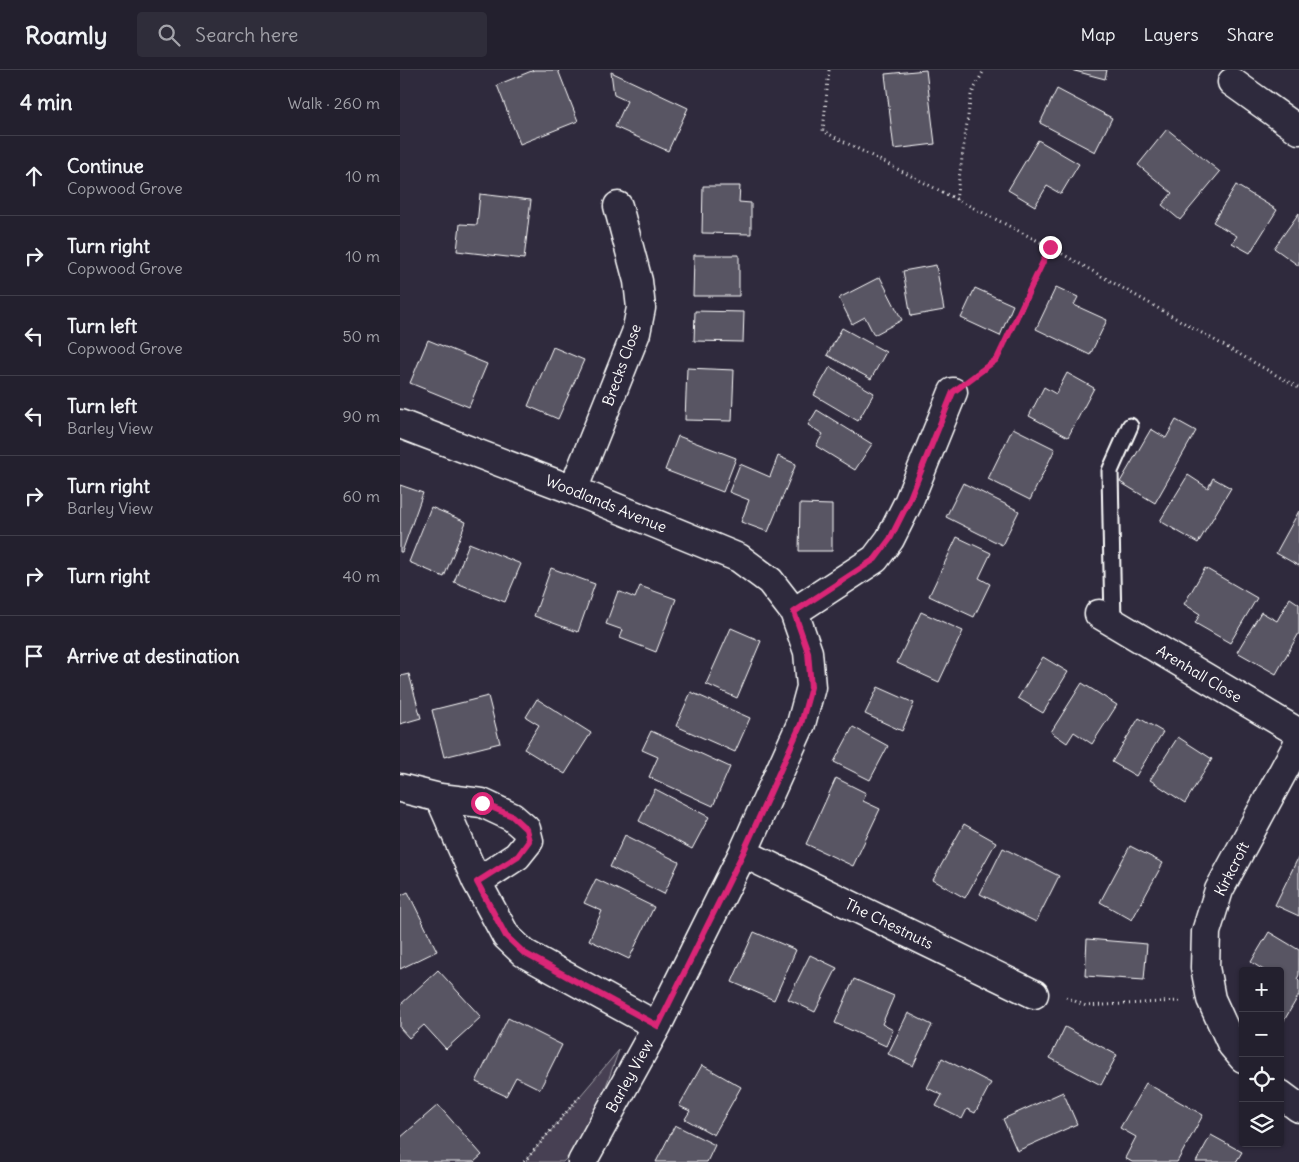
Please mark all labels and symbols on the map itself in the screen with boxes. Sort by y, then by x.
route end [1039,236,1062,259]
street label: Brecks Close [598,321,645,408]
street label: Woodlands Avenue [543,471,670,536]
street label: Arenhall Close [1153,641,1245,706]
route start [471,792,494,815]
street label: Kirkcroft [1210,839,1253,899]
street label: The Chestnuts [842,894,937,953]
street label: Barley View [602,1036,658,1116]

